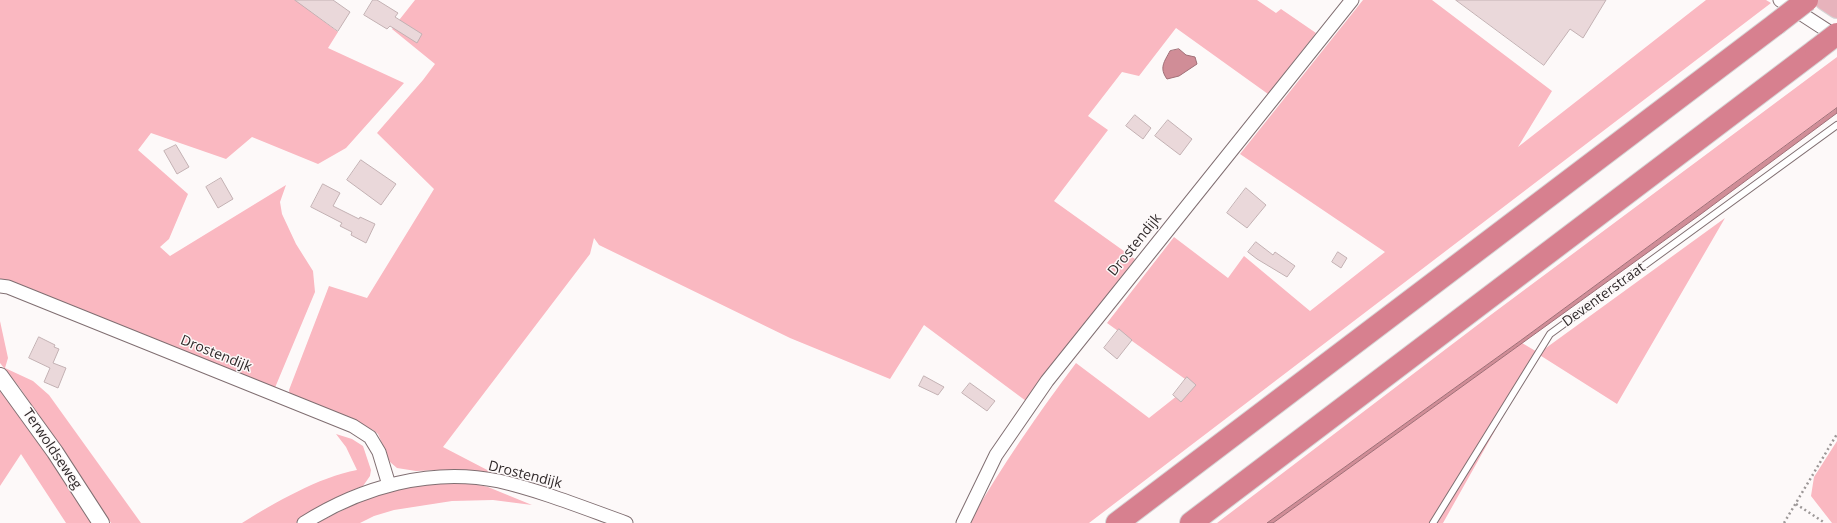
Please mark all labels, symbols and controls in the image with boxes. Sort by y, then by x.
street label: Drostendijk [1105,210,1165,280]
street label: Deventerstraat [1559,259,1649,331]
street label: Drostendijk [178,332,254,376]
street label: Terwoldseweg [19,406,85,492]
street label: Drostendijk [486,458,564,492]

